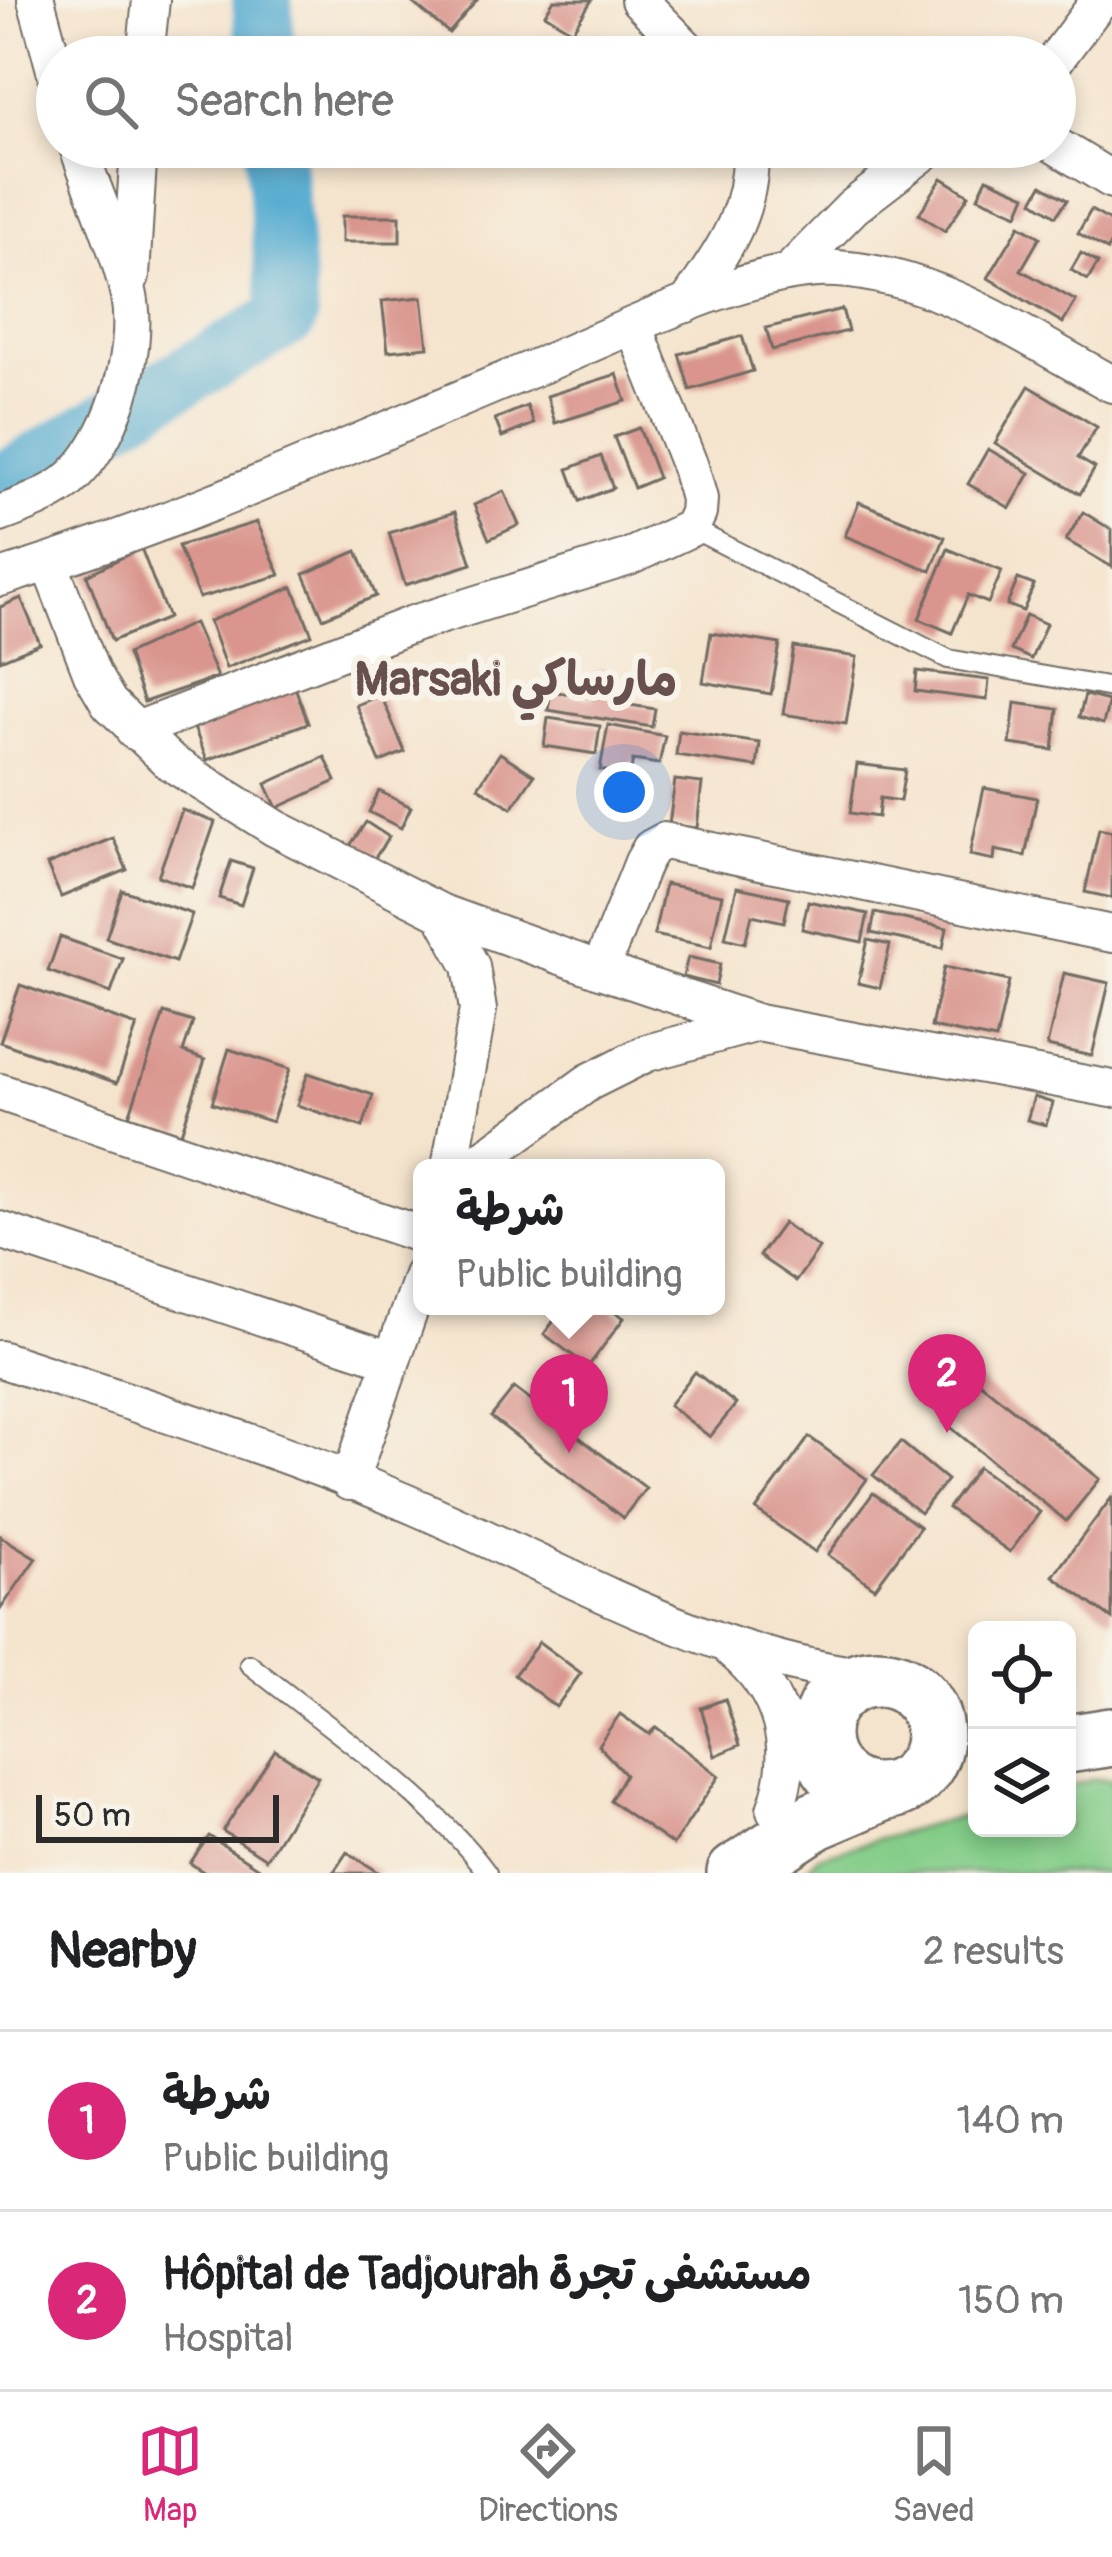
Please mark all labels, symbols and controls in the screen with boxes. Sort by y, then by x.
search box [36,36,1076,168]
icon: search [78,69,144,135]
text: Search here [174,74,394,130]
district label: Marsaki مارساكي [355,650,677,721]
your location [594,762,654,822]
popup [413,1159,725,1315]
text: شرطة [455,1183,565,1239]
text: Public building [455,1250,683,1299]
pin: 2 [908,1334,986,1433]
pin: 1 [530,1354,608,1453]
map controls [968,1621,1076,1837]
button: locate [968,1621,1076,1729]
button: layers [968,1729,1076,1837]
scale bar [36,1789,279,1842]
text: 50 m [54,1795,131,1836]
text: Nearby [48,1919,196,1983]
text: 2 results [923,1927,1064,1976]
text: شرطة [162,2067,271,2123]
text: 1 [79,2096,95,2145]
text: 140 m [956,2096,1064,2145]
text: Public building [162,2134,389,2183]
text: Hôpital de Tadjourah مستشفى تجرة [162,2247,812,2303]
text: 2 [76,2276,98,2325]
text: 150 m [958,2276,1064,2325]
text: Hospital [162,2314,294,2363]
tab: Map [137,2418,203,2531]
tab: Directions [478,2418,618,2531]
tab: Saved [893,2418,975,2531]

